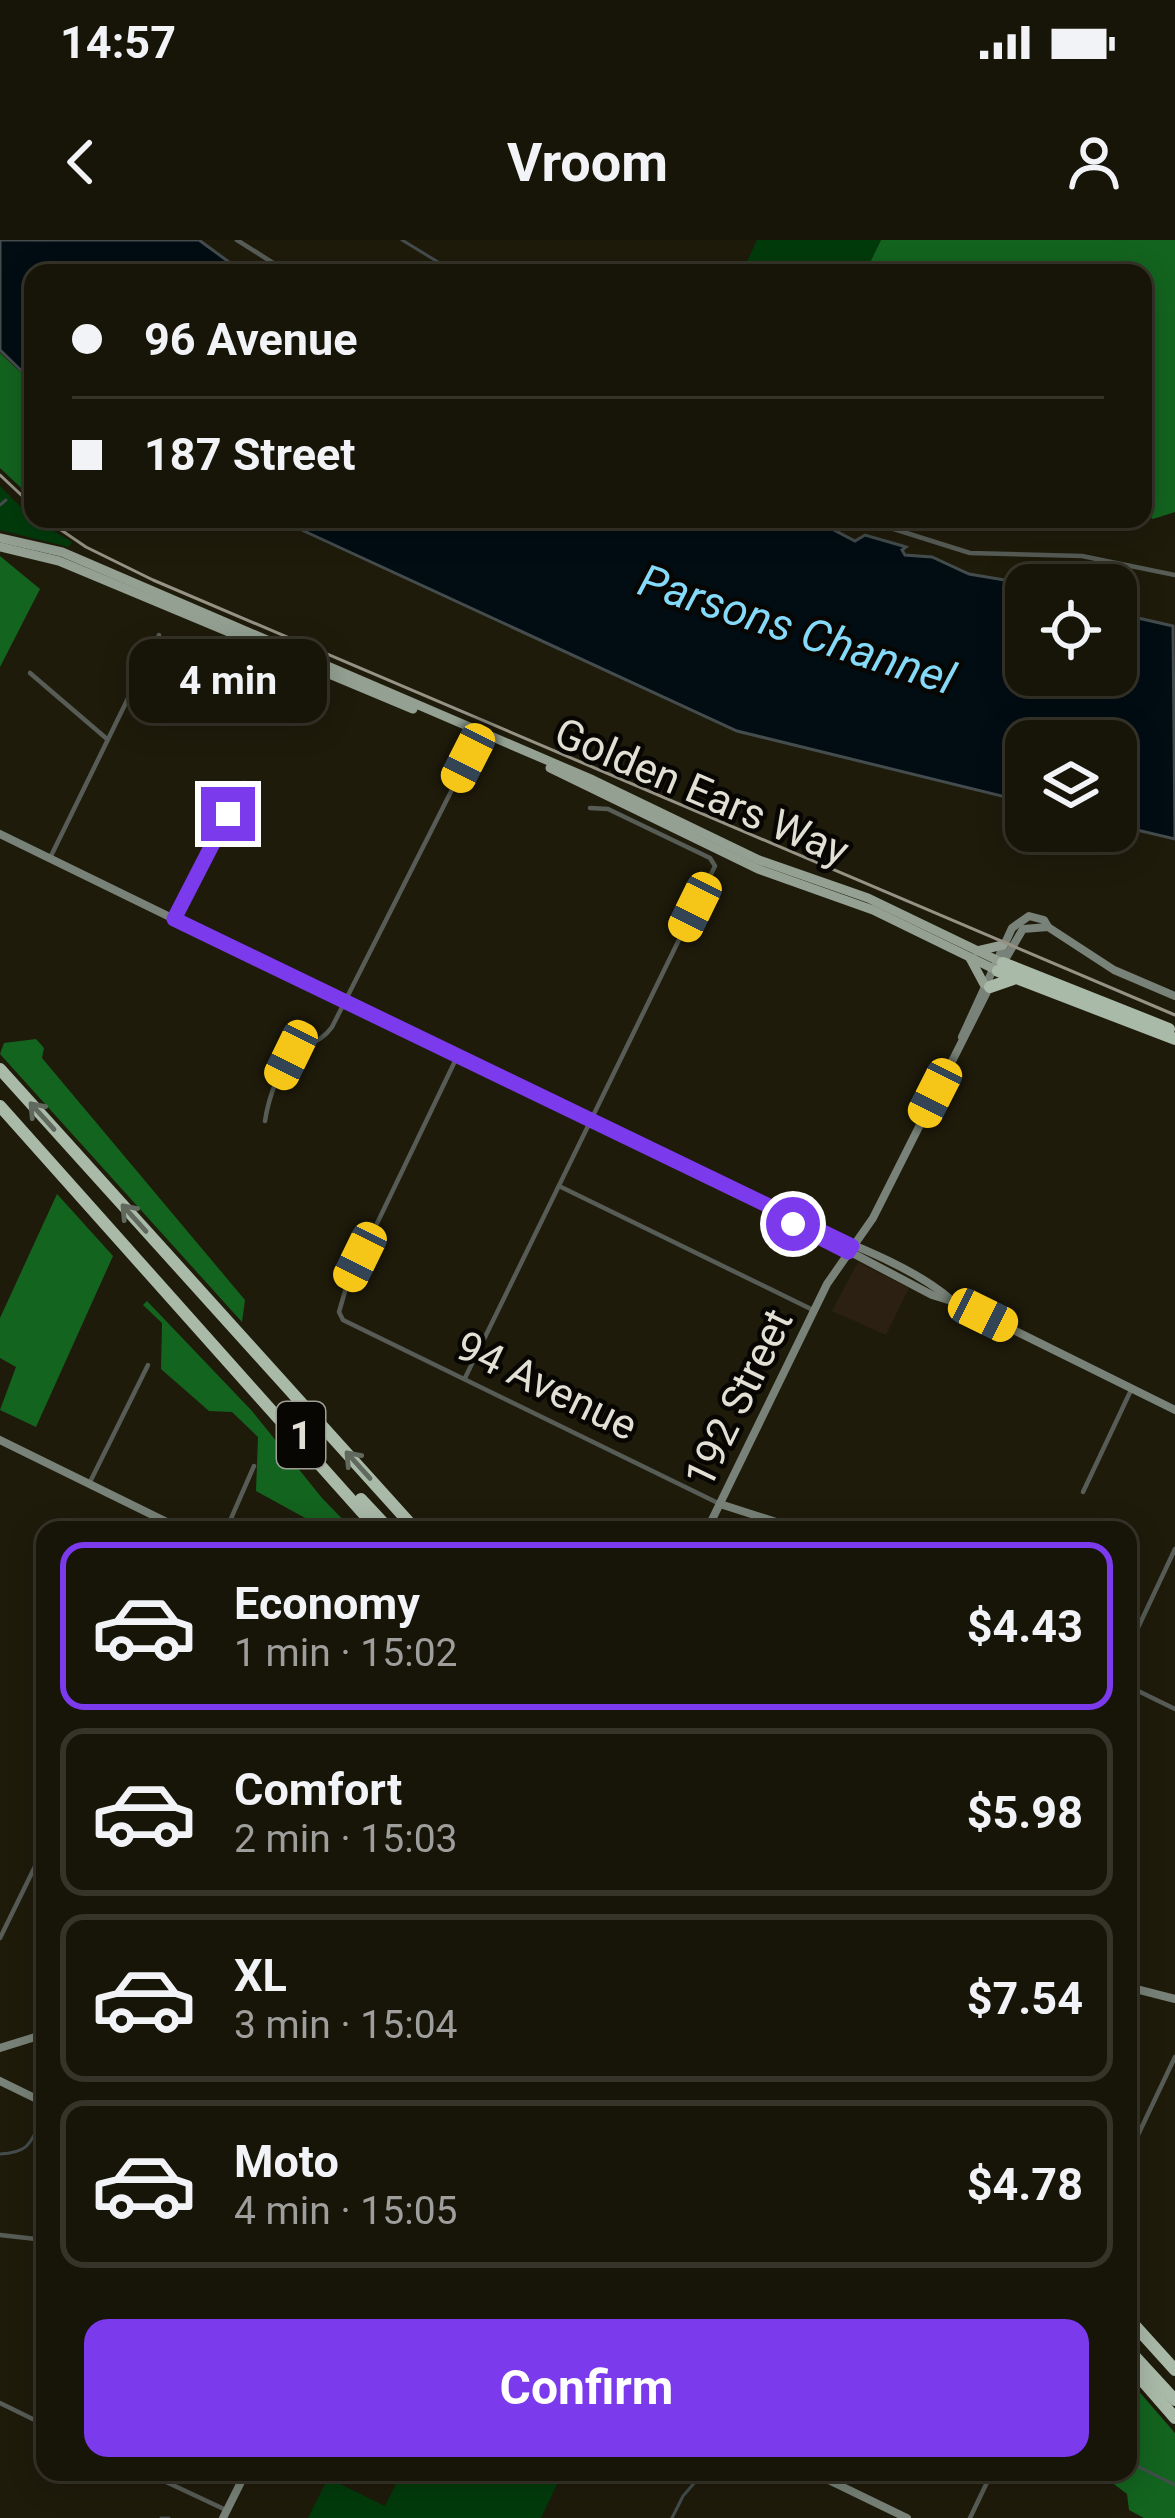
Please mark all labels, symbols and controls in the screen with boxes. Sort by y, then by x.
text: 14:57 [60,16,176,69]
icon: back [48,129,114,195]
icon: person [1061,129,1127,195]
text: Vroom [507,131,668,194]
text: 96 Avenue [144,313,358,366]
text: 187 Street [144,428,355,481]
water label: Parsons Channel [632,553,962,706]
map controls [1005,564,1137,852]
button: locate [1005,564,1137,696]
callout: 4 min [129,640,327,724]
text: 4 min [179,658,277,704]
street label: Golden Ears Way [548,707,856,875]
car [436,718,500,798]
button: layers [1005,720,1137,852]
route end [201,787,255,841]
car [663,867,727,947]
car [259,1015,323,1095]
car [903,1053,967,1133]
one-way arrow [29,1102,56,1132]
route start [766,1197,820,1251]
one-way arrow [120,1203,148,1234]
car [328,1217,392,1297]
car [943,1283,1023,1347]
street label: 192 Street [674,1301,803,1495]
street label: 94 Avenue [448,1321,645,1450]
road number: 1 [277,1402,325,1468]
one-way arrow [345,1451,372,1481]
icon: car [90,1572,198,1680]
text: Economy [234,1577,420,1630]
text: $4.43 [967,1600,1083,1653]
text: 1 min · 15:02 [234,1630,457,1676]
icon: car [90,1758,198,1866]
text: Comfort [234,1763,402,1816]
text: $5.98 [967,1786,1083,1839]
text: 2 min · 15:03 [234,1816,457,1862]
icon: car [90,1944,198,2052]
text: XL [234,1949,287,2002]
text: $7.54 [967,1972,1083,2025]
text: 3 min · 15:04 [234,2002,457,2048]
icon: car [90,2130,198,2238]
text: Moto [234,2135,339,2188]
text: $4.78 [967,2158,1083,2211]
text: 4 min · 15:05 [234,2188,457,2234]
button: Confirm [84,2319,1089,2457]

